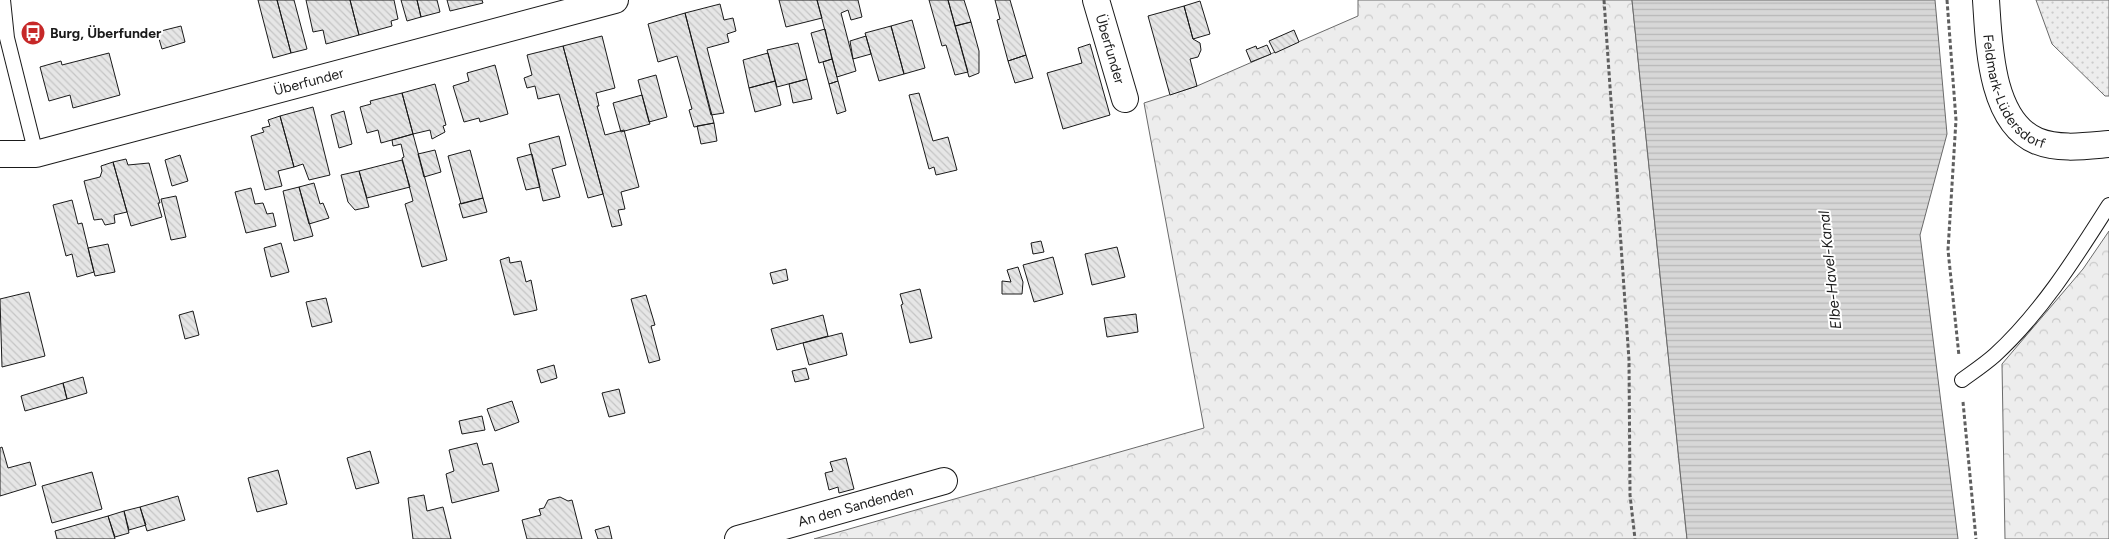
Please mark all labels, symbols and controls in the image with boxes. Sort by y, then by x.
street label: Überfunder [1092,12,1129,86]
bus stop icon: Burg, Überfunder [20,20,46,46]
place label: Burg, Überfunder [50,25,162,42]
street label: Feldmark-Lüdersdorf [1980,33,2048,152]
street label: Überfunder [272,64,346,99]
water label: Elbe-Havel-Kanal [1815,209,1845,330]
street label: An den Sandenden [796,482,915,530]

